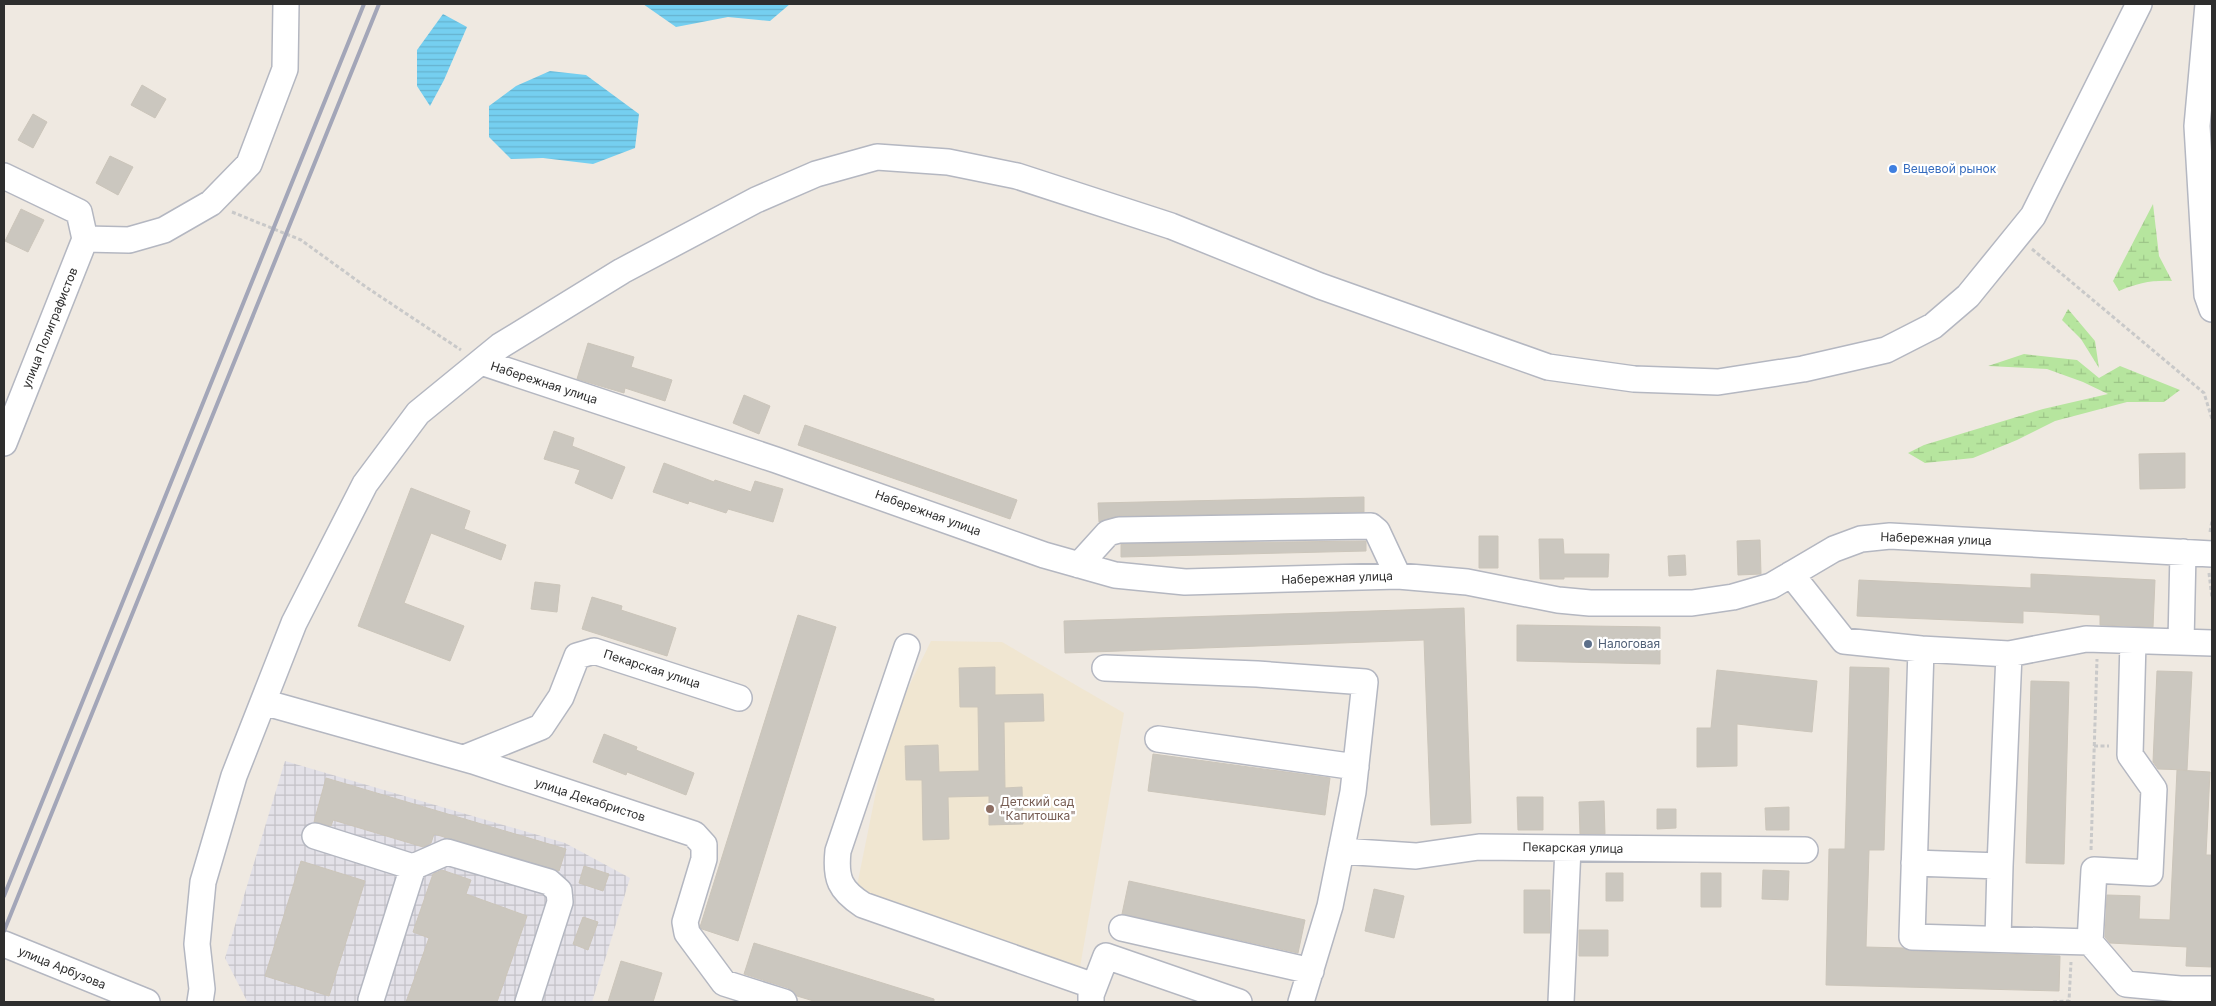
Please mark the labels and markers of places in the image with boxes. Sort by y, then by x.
place label: Вещевой рынок [1903,161,1997,176]
marker: Вещевой рынок [1887,163,1899,175]
place label: Налоговая [1598,636,1660,651]
marker: Налоговая [1582,638,1594,650]
place label: Детский сад "Капитошка" [1000,794,1076,823]
marker: Детский сад "Капитошка" [984,803,996,815]

